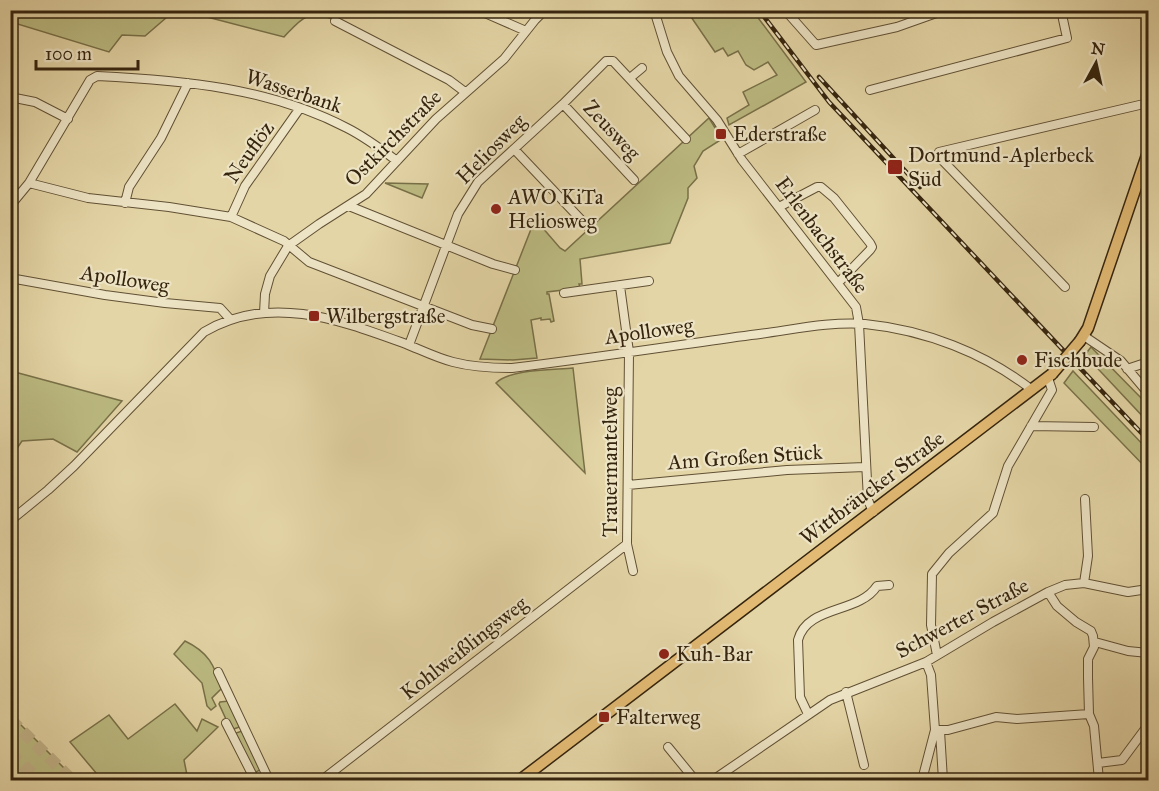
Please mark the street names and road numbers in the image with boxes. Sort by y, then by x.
street label: Wasserbank [242,63,346,119]
street label: Ostkirchstraße [339,84,447,192]
street label: Zeusweg [578,95,646,166]
street label: Heliosweg [451,108,532,189]
street label: Neuflöz [218,116,280,188]
street label: Erlenbachstraße [770,171,875,299]
street label: Apolloweg [78,259,171,299]
street label: Apolloweg [602,312,695,350]
street label: Trauermantelweg [597,387,623,537]
street label: Wittbräucker Straße [795,425,949,551]
street label: Am Großen Stück [666,439,823,475]
street label: Schwerter Straße [891,572,1033,664]
street label: Kohlweißlingsweg [395,590,533,706]

